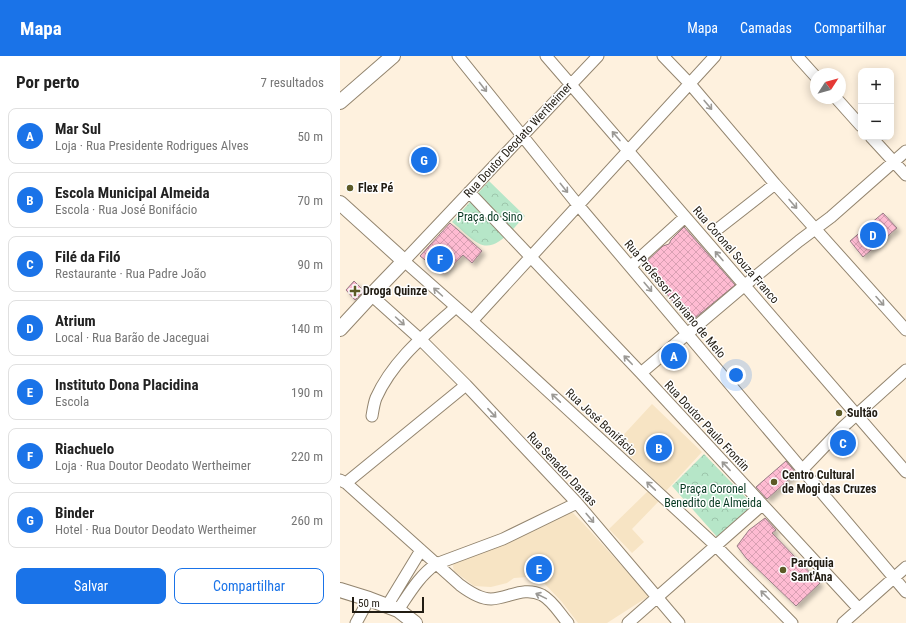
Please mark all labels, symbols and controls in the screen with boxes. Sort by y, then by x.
text: Mapa [20,17,62,40]
text: Mapa [687,20,718,36]
text: Camadas [740,20,792,36]
text: Compartilhar [814,20,886,36]
north arrow [810,68,846,104]
map controls [858,68,894,140]
button: + [858,68,894,104]
text: Por perto [16,72,80,92]
text: 7 resultados [260,75,324,90]
street label: Rua Doutor Deodato Wertheimer [461,79,575,200]
one-way arrow [478,81,487,92]
one-way arrow [703,100,712,111]
button: − [858,104,894,140]
text: Mar Sul [55,120,101,138]
text: A [26,129,34,144]
text: 50 m [297,129,323,144]
one-way arrow [611,131,621,141]
text: Loja · Rua Presidente Rodrigues Alves [55,138,249,153]
pin: G [411,145,437,175]
place label: Flex Pé [358,181,393,195]
one-way arrow [560,182,568,193]
marker: Flex Pé [345,183,355,193]
text: Escola Municipal Almeida [55,184,209,202]
text: B [26,193,34,208]
text: 70 m [297,193,323,208]
one-way arrow [788,199,797,209]
text: Escola · Rua José Bonifácio [55,202,197,217]
street label: Rua Coronel Souza Franco [690,204,782,306]
park label: Praça do Sino [457,210,523,224]
pin: D [860,220,886,250]
street label: Rua Professor Flaviano de Melo [622,237,728,361]
pin: F [427,244,453,274]
text: Filé da Filó [55,248,120,266]
one-way arrow [715,251,724,261]
text: C [26,257,34,272]
text: 90 m [297,257,323,272]
text: Restaurante · Rua Padre João [55,266,206,281]
one-way arrow [644,282,653,292]
place label: Droga Quinze [363,284,427,298]
marker: Droga Quinze [350,286,360,296]
one-way arrow [433,287,444,296]
one-way arrow [875,296,884,306]
text: Atrium [55,312,96,330]
one-way arrow [395,316,405,326]
text: D [26,321,34,336]
text: 140 m [291,321,323,336]
text: Local · Rua Barão de Jaceguai [55,330,209,345]
pin: A [661,341,687,371]
one-way arrow [623,355,633,365]
your location [726,365,746,385]
text: Instituto Dona Placidina [55,376,198,394]
street label: Rua Doutor Paulo Frontin [662,378,752,474]
text: E [27,385,33,400]
text: 190 m [291,385,323,400]
street label: Rua José Bonifácio [563,386,639,458]
one-way arrow [550,393,561,402]
text: Escola [55,394,89,409]
place label: Sultão [847,406,878,420]
one-way arrow [487,408,497,418]
marker: Sultão [834,408,844,418]
pin: C [830,428,856,458]
street label: Rua Senador Dantas [524,429,600,509]
pin: B [646,433,672,463]
text: Riachuelo [55,440,114,458]
text: F [27,449,33,464]
text: 220 m [291,449,323,464]
text: Loja · Rua Doutor Deodato Wertheimer [55,458,251,473]
one-way arrow [721,461,731,471]
place label: Centro Cultural de Mogi das Cruzes [782,468,877,496]
marker: Centro Cultural de Mogi das Cruzes [769,477,779,487]
one-way arrow [646,481,656,491]
park label: Praça Coronel Benedito de Almeida [664,482,762,510]
text: Binder [55,504,94,522]
text: G [26,513,34,528]
text: 260 m [291,513,323,528]
one-way arrow [585,513,594,524]
text: Hotel · Rua Doutor Deodato Wertheimer [55,522,257,537]
pin: E [526,554,552,584]
place label: Paróquia Sant'Ana [791,556,834,584]
marker: Paróquia Sant'Ana [778,565,788,575]
button: Salvar [16,568,166,604]
button: Compartilhar [174,568,324,604]
one-way arrow [760,590,770,600]
one-way arrow [535,592,547,599]
scale bar [352,595,424,614]
text: 50 m [358,597,380,610]

